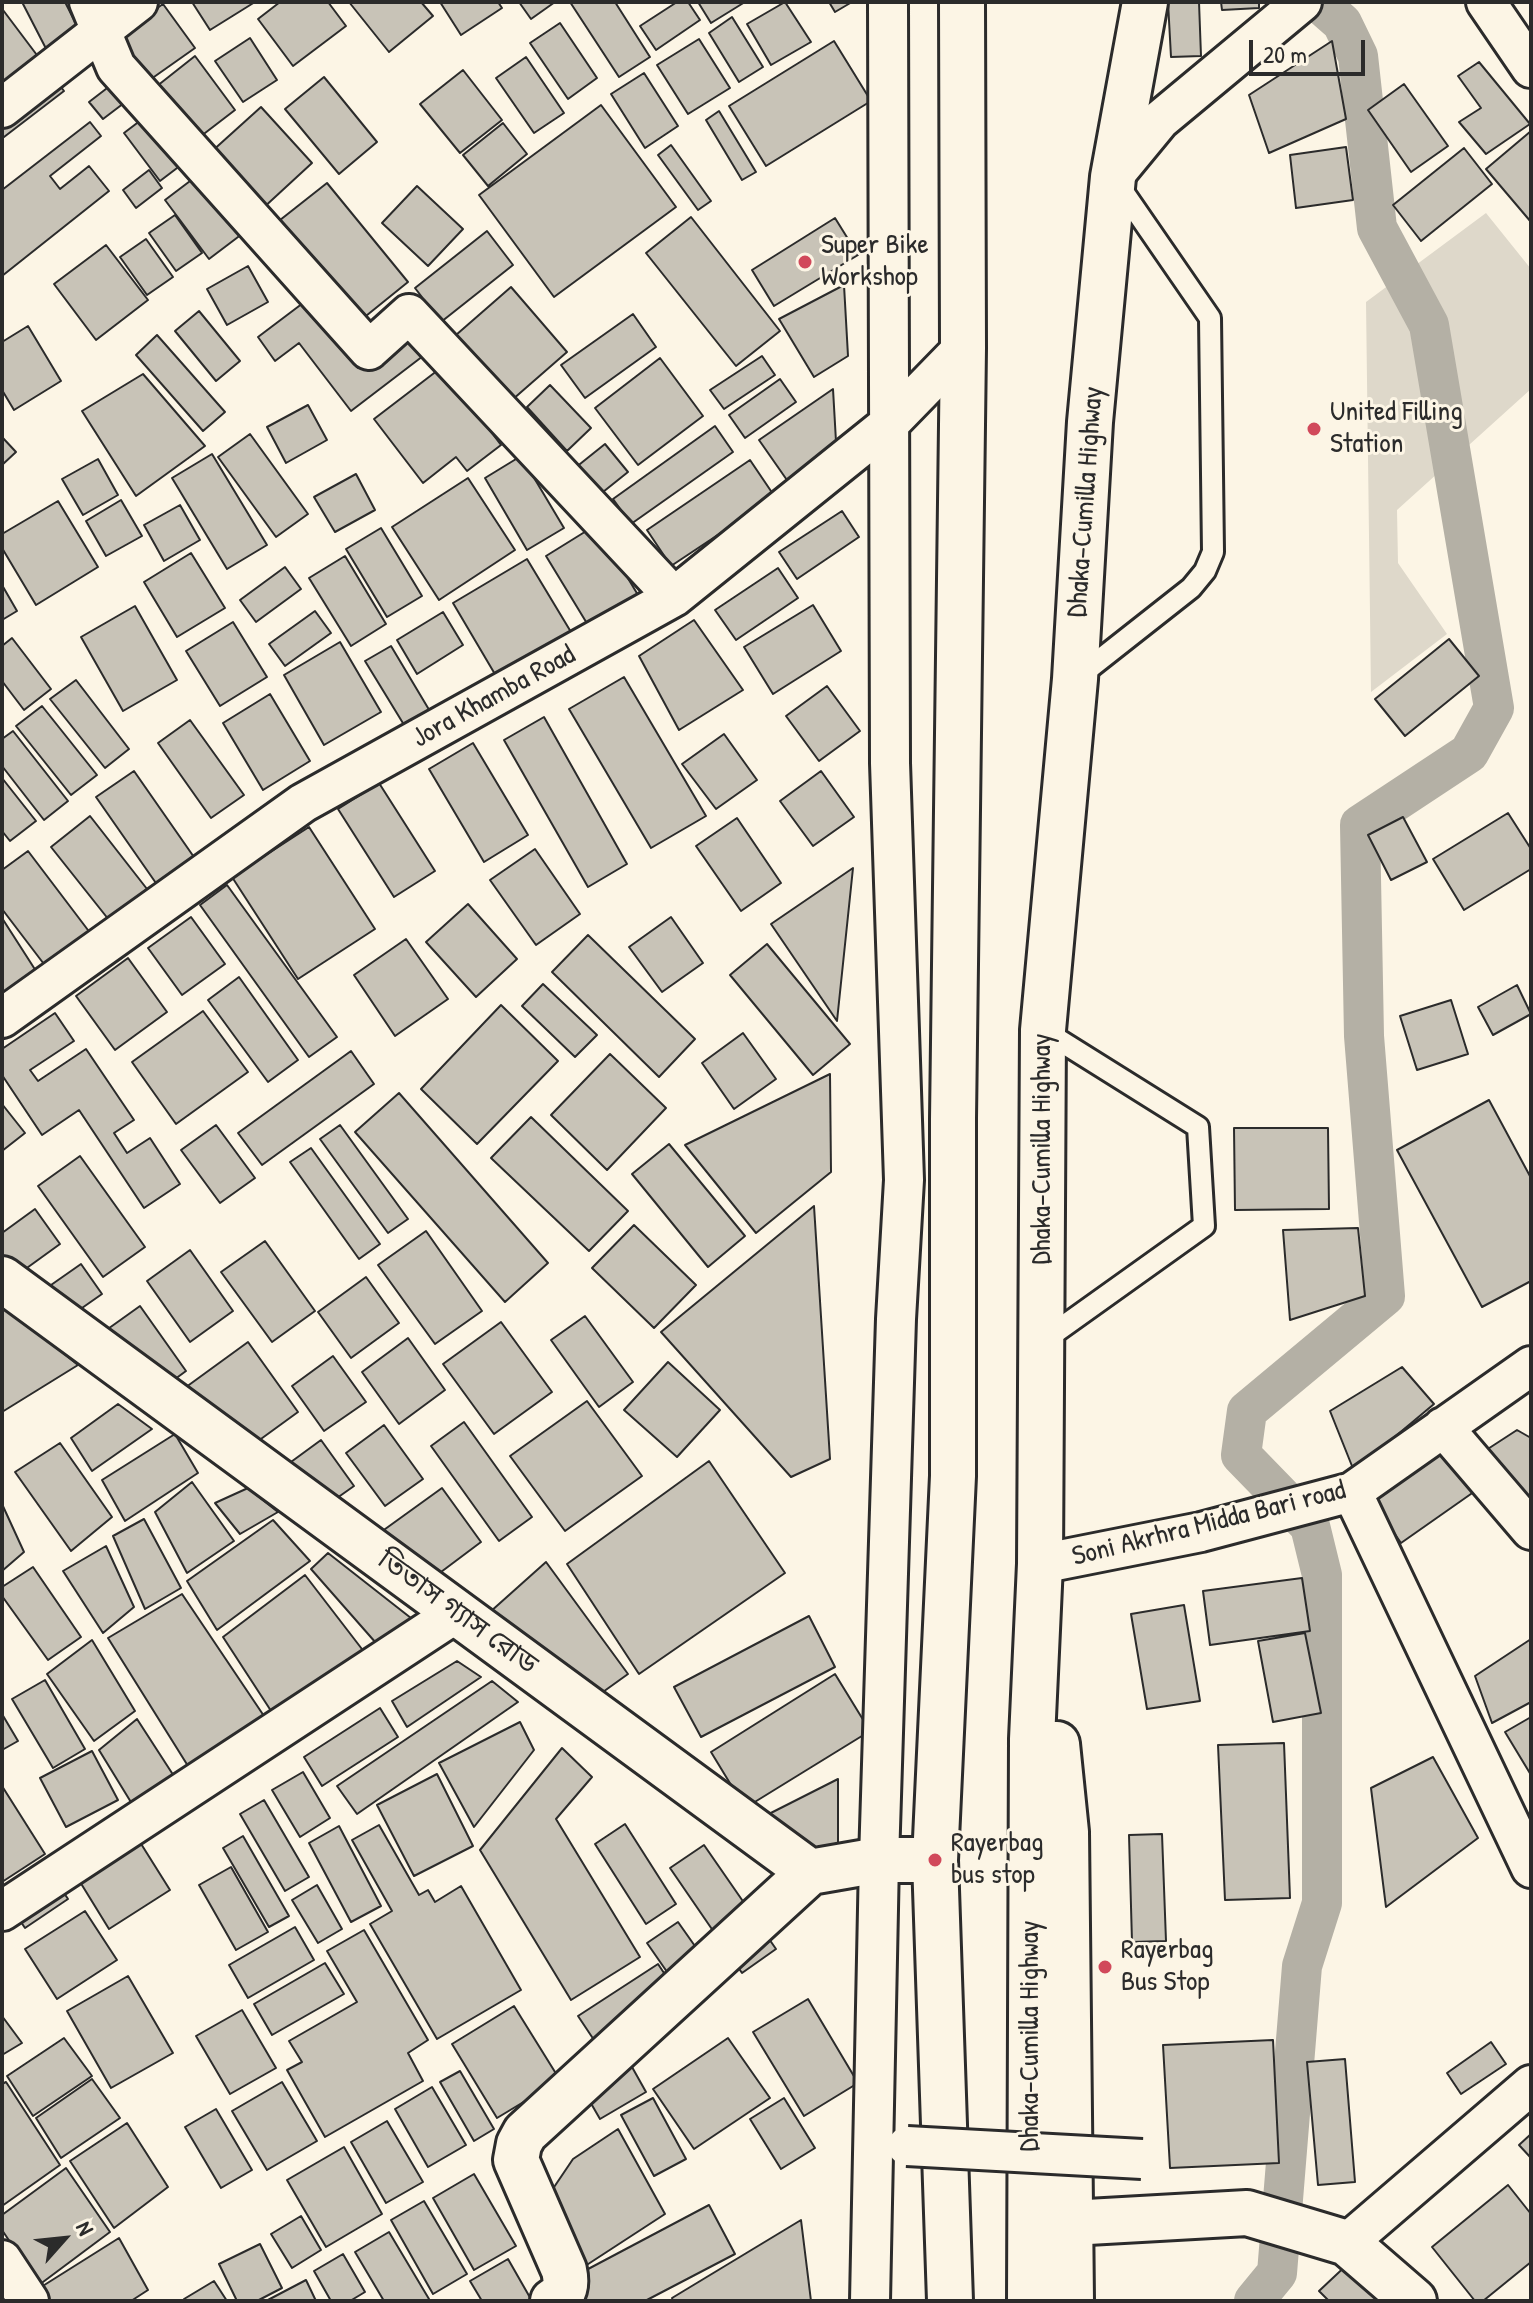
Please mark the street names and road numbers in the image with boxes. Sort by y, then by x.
street label: Dhaka–Cumilla Highway [1061,386,1111,618]
street label: Jora Khamba Road [407,638,581,756]
street label: Dhaka–Cumilla Highway [1026,1033,1060,1265]
street label: Soni Akrhra Midda Bari road [1069,1474,1349,1574]
street label: তিতাস গ্যাস রোড [370,1544,544,1682]
street label: Dhaka–Cumilla Highway [1014,1920,1048,2152]

